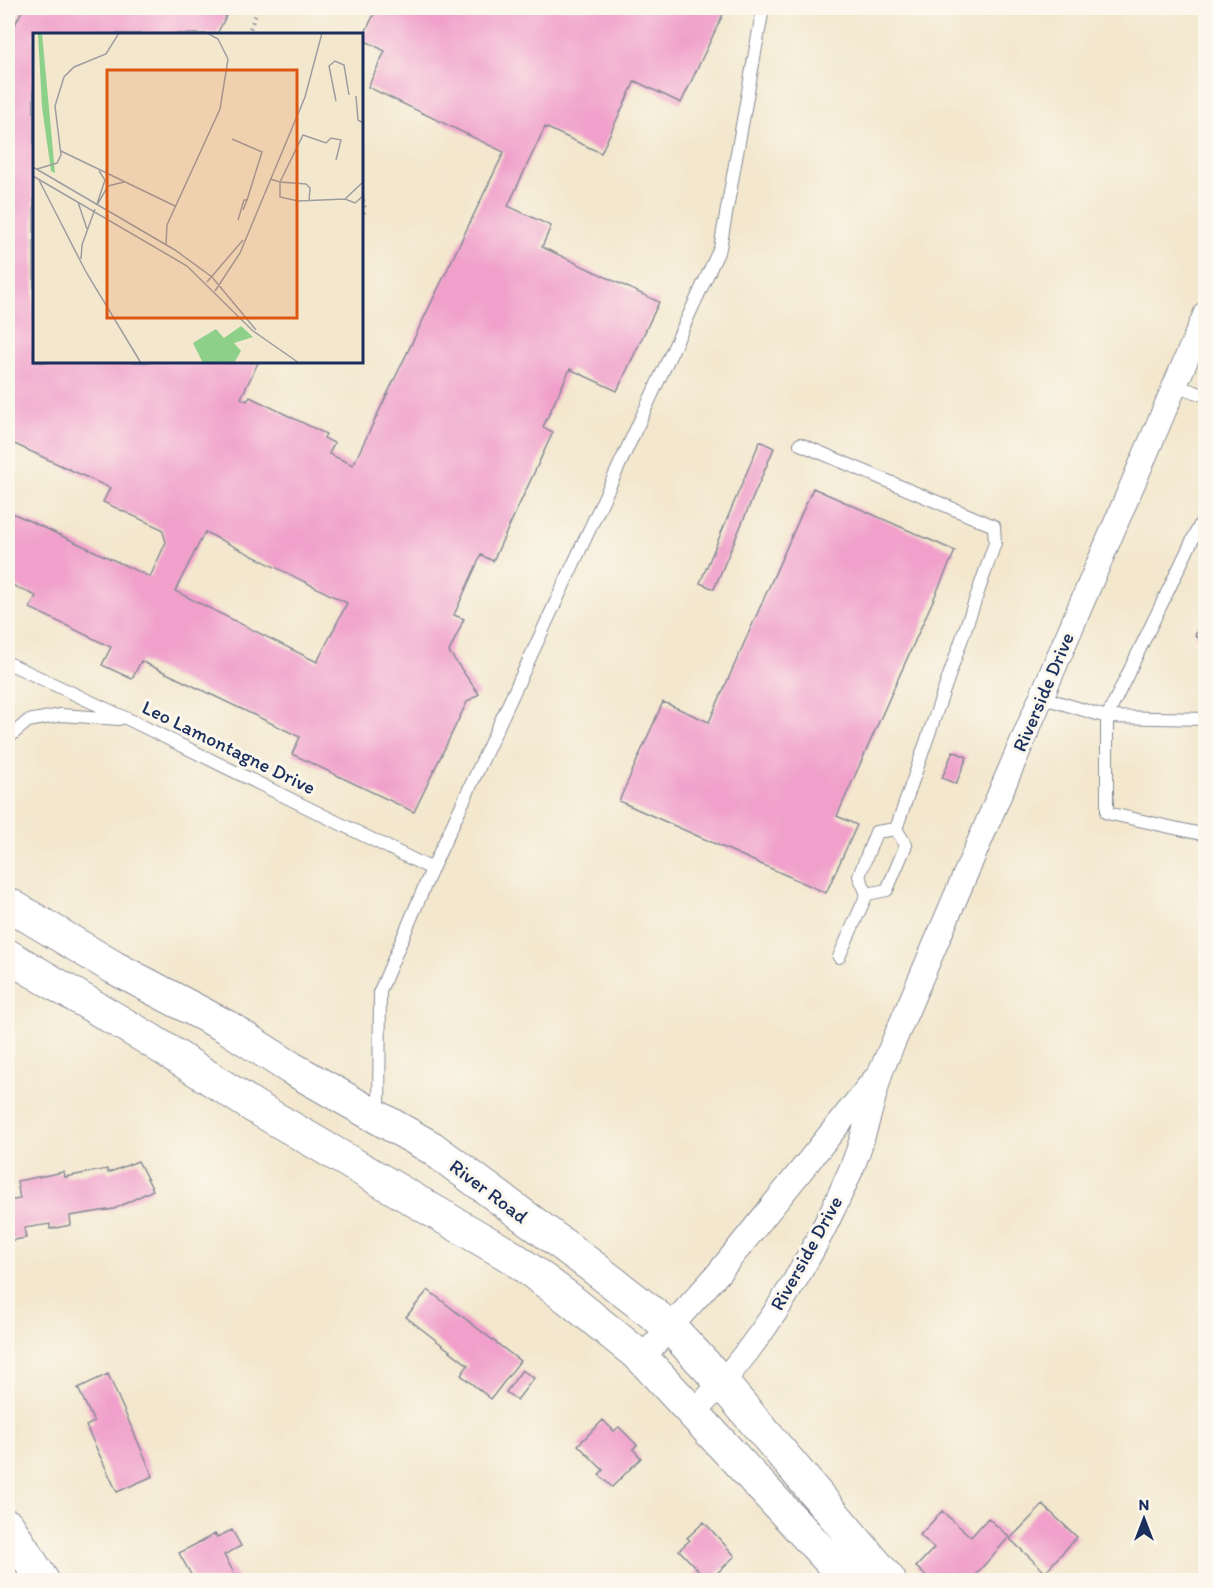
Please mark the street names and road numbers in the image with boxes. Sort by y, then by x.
street label: Riverside Drive [1007,629,1079,755]
street label: Leo Lamontagne Drive [138,695,320,799]
street label: River Road [445,1154,533,1228]
street label: Riverside Drive [765,1191,847,1315]

